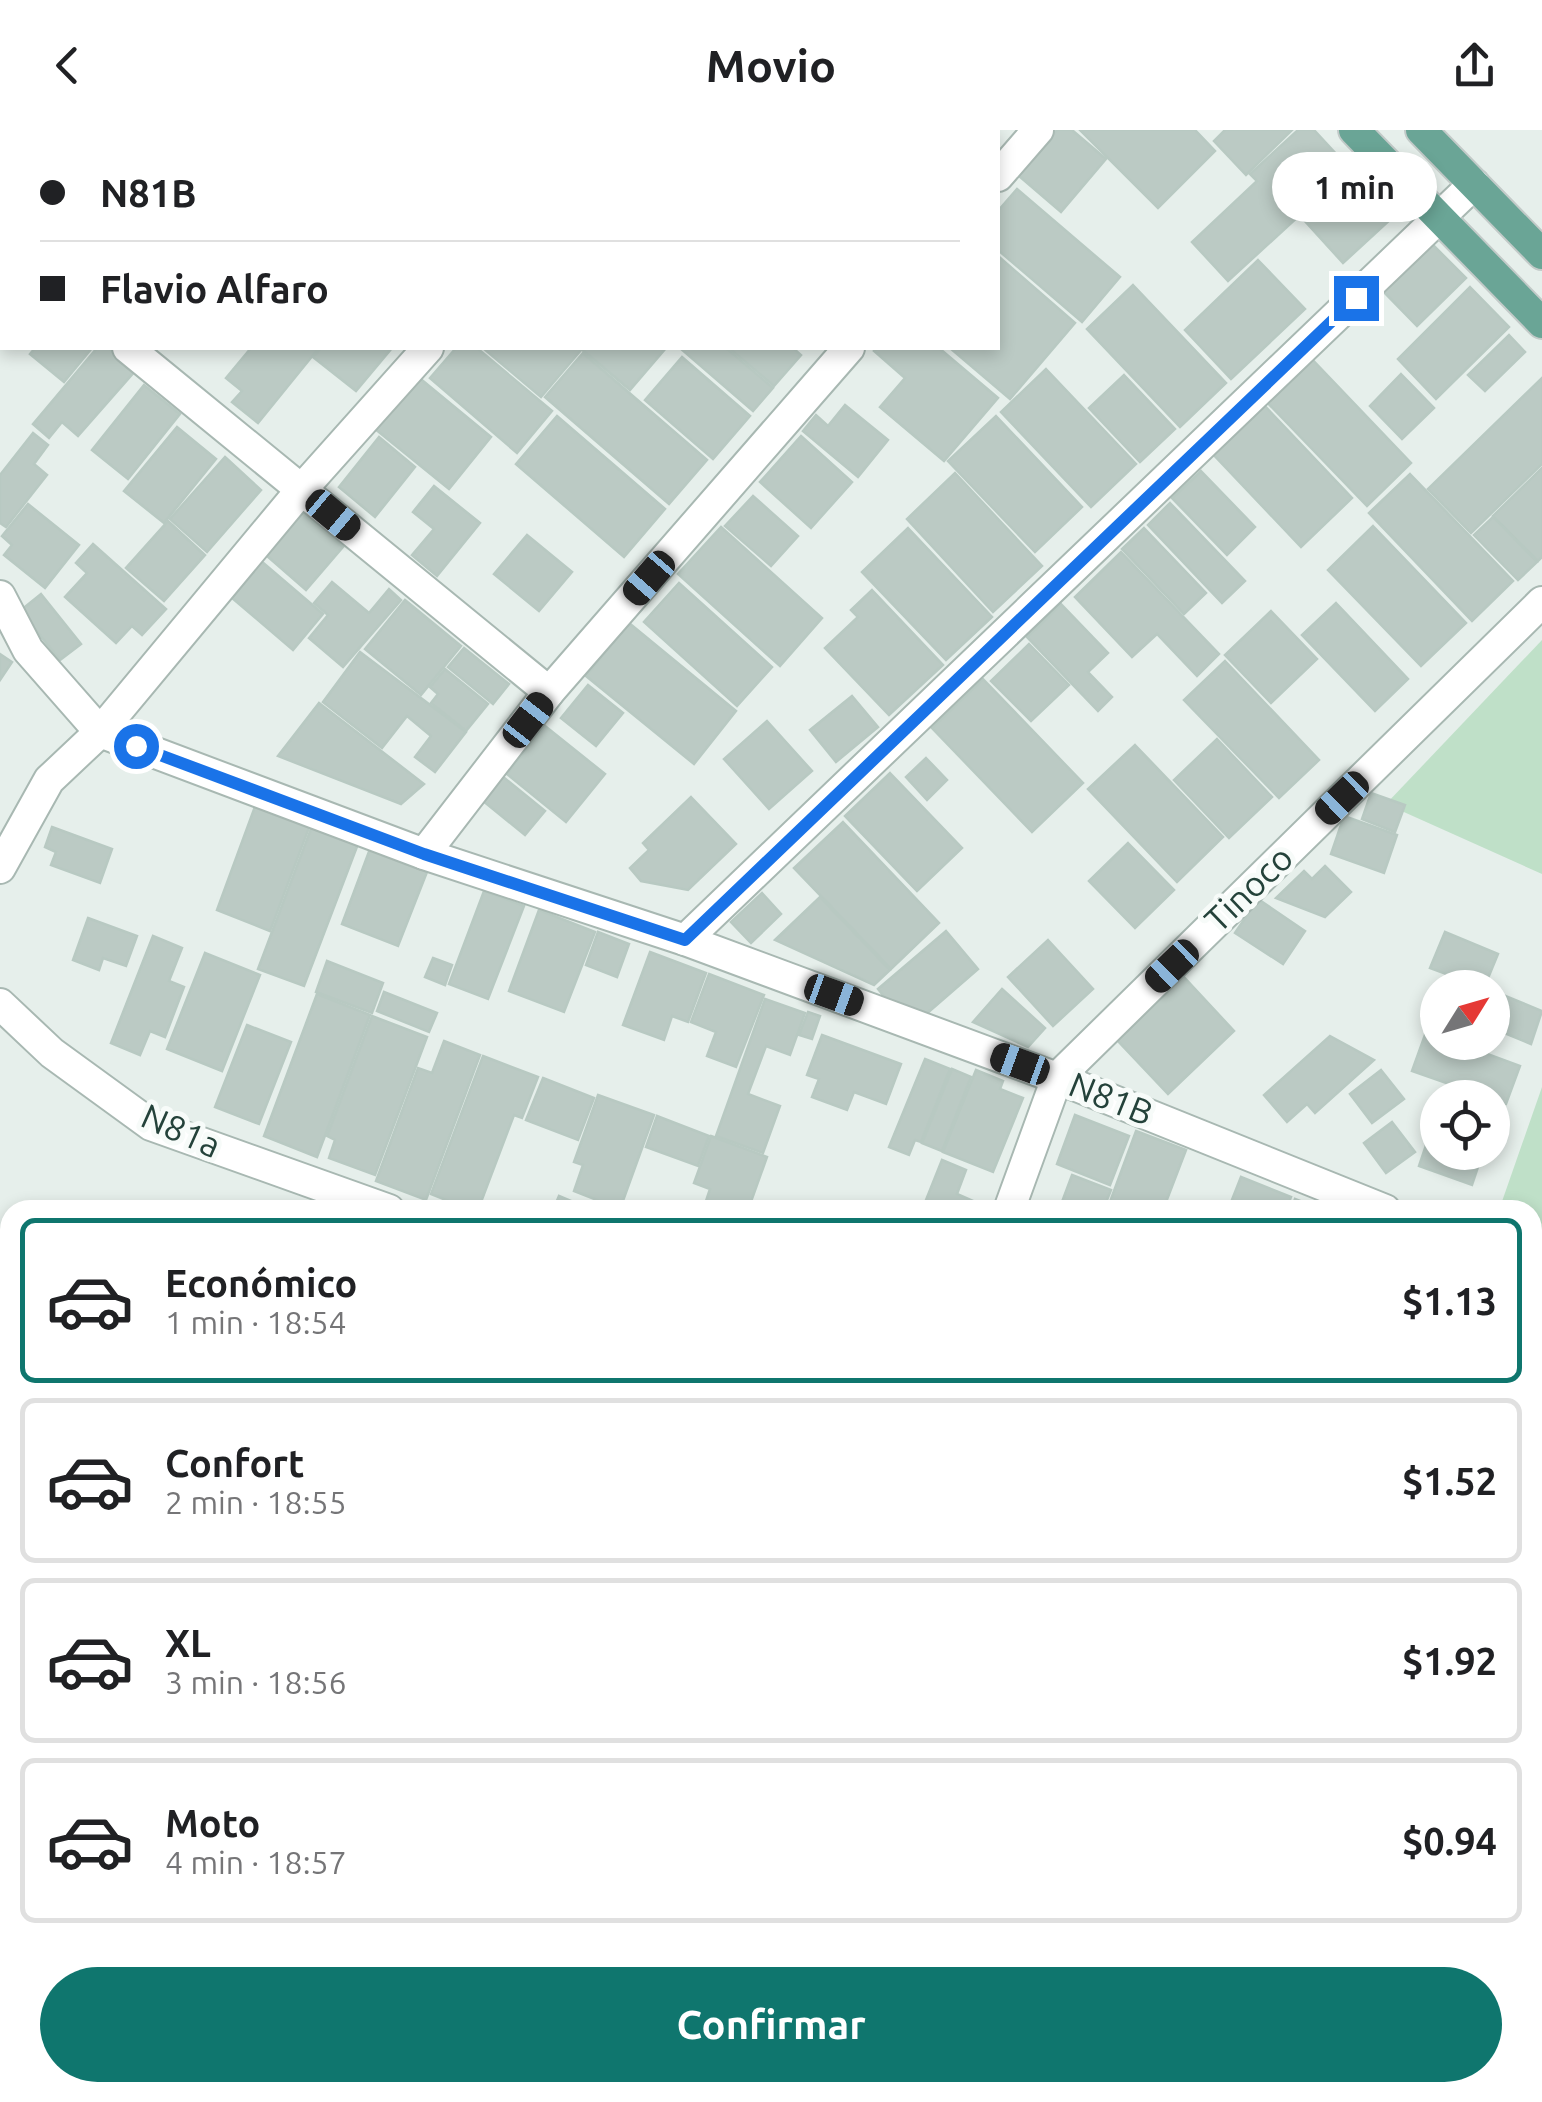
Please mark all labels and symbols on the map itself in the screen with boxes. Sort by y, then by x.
callout: 1 min [1274,153,1438,223]
route end [1334,276,1379,321]
car [300,484,366,546]
car [618,546,680,610]
car [498,687,558,753]
route start [114,724,159,769]
car [1310,766,1374,830]
street label: Tinoco [1196,837,1300,939]
car [1140,934,1204,998]
north arrow [1420,970,1510,1060]
car [801,971,867,1019]
car [987,1040,1053,1088]
street label: N81B [1064,1063,1159,1133]
street label: N81a [136,1095,227,1165]

